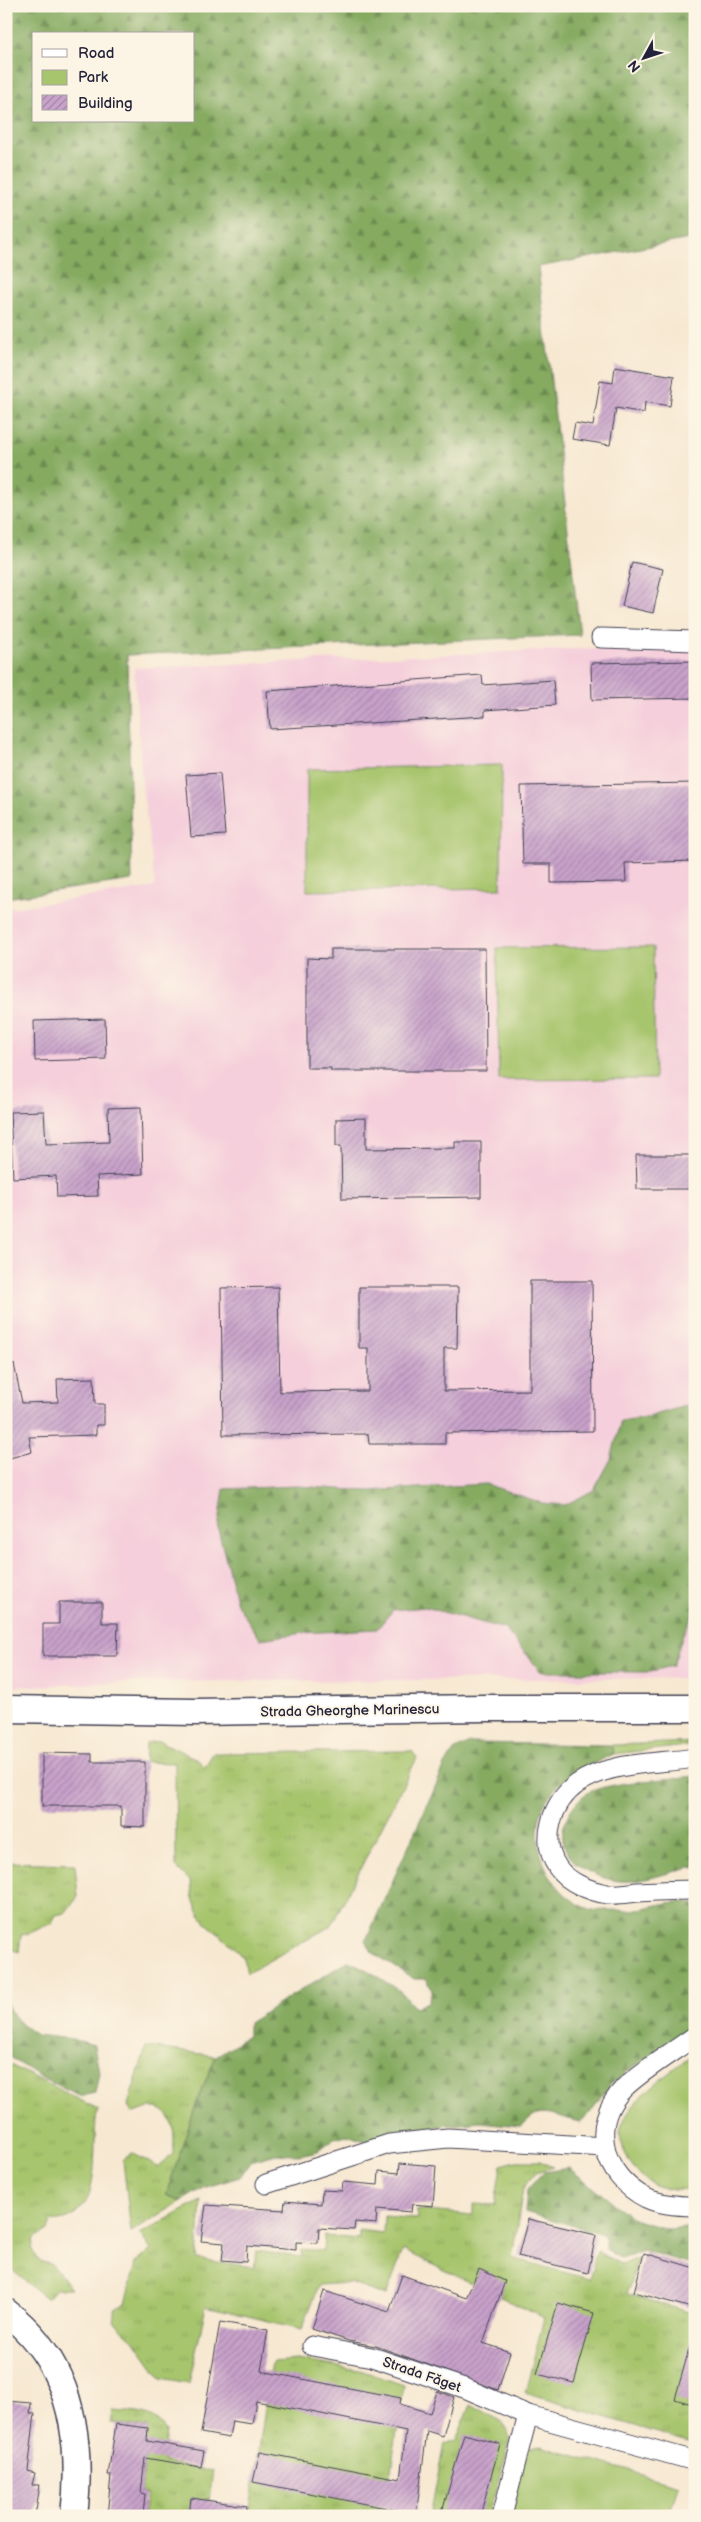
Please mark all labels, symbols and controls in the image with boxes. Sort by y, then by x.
legend [32,32,195,122]
north arrow [618,32,668,82]
text: Road [78,44,114,63]
text: N [625,57,644,76]
text: Park [78,68,109,87]
text: Building [78,94,133,113]
street label: Strada Gheorghe Marinescu [260,1700,440,1721]
street label: Strada Făget [380,2353,464,2396]

